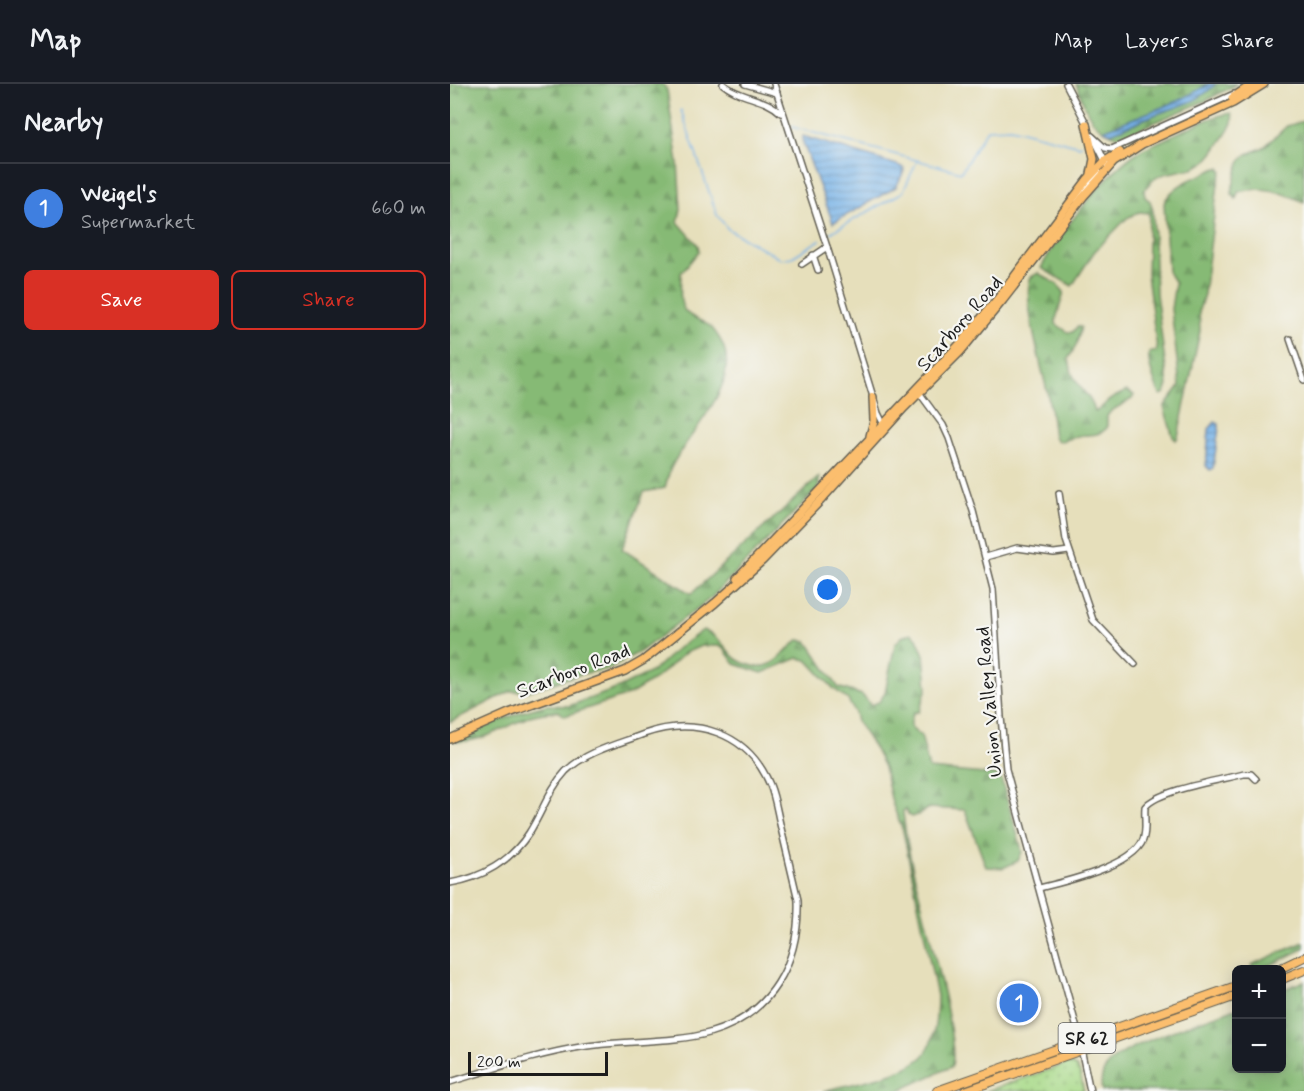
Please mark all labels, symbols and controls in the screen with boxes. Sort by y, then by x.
text: Map [30,23,81,60]
text: Map [1054,27,1092,55]
text: Layers [1125,27,1188,55]
text: Share [1221,27,1274,55]
text: Nearby [24,106,103,140]
text: Weigel's [81,181,156,209]
text: 1 [39,195,48,222]
text: 660 m [371,195,426,222]
text: Supermarket [81,209,195,236]
button: Save [24,270,219,330]
button: Share [231,270,426,330]
street label: Scarboro Road [911,270,1009,378]
your location [813,575,842,604]
street label: Union Valley Road [969,625,1010,778]
street label: Scarboro Road [513,637,634,705]
map controls [1232,965,1286,1073]
button: + [1232,965,1286,1019]
pin: 1 [1000,980,1038,1026]
button: − [1232,1019,1286,1073]
road number: SR 62 [1058,1023,1116,1053]
scale bar [468,1049,608,1076]
text: 200 m [477,1052,521,1073]

